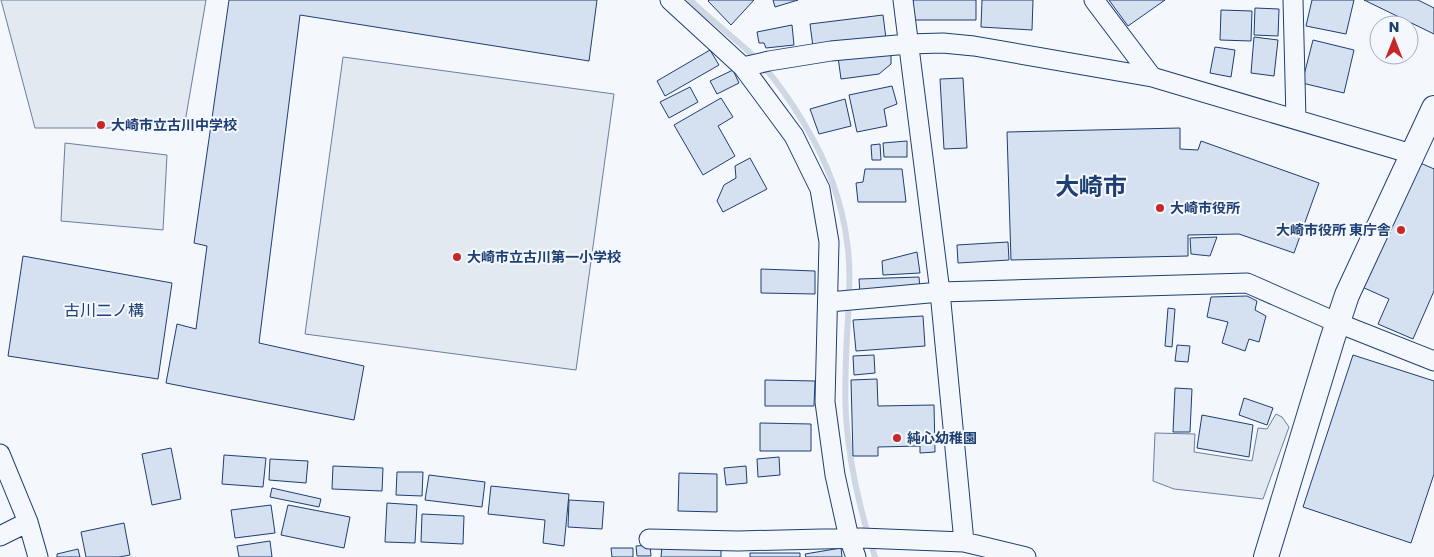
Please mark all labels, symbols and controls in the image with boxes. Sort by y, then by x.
north arrow [1369,15,1419,65]
text: N [1389,17,1399,37]
place label: 大崎市立古川中学校 [111,115,237,135]
marker: 大崎市立古川中学校 [95,119,107,131]
district label: 大崎市 [1055,170,1127,203]
place label: 大崎市役所 [1170,198,1240,218]
marker: 大崎市役所 [1154,202,1166,214]
place label: 大崎市役所 東庁舎 [1276,220,1391,240]
marker: 大崎市役所 東庁舎 [1395,224,1407,236]
place label: 大崎市立古川第一小学校 [467,247,621,267]
marker: 大崎市立古川第一小学校 [451,251,463,263]
district label: 古川二ノ構 [64,299,144,322]
place label: 純心幼稚園 [907,428,977,448]
marker: 純心幼稚園 [891,432,903,444]

